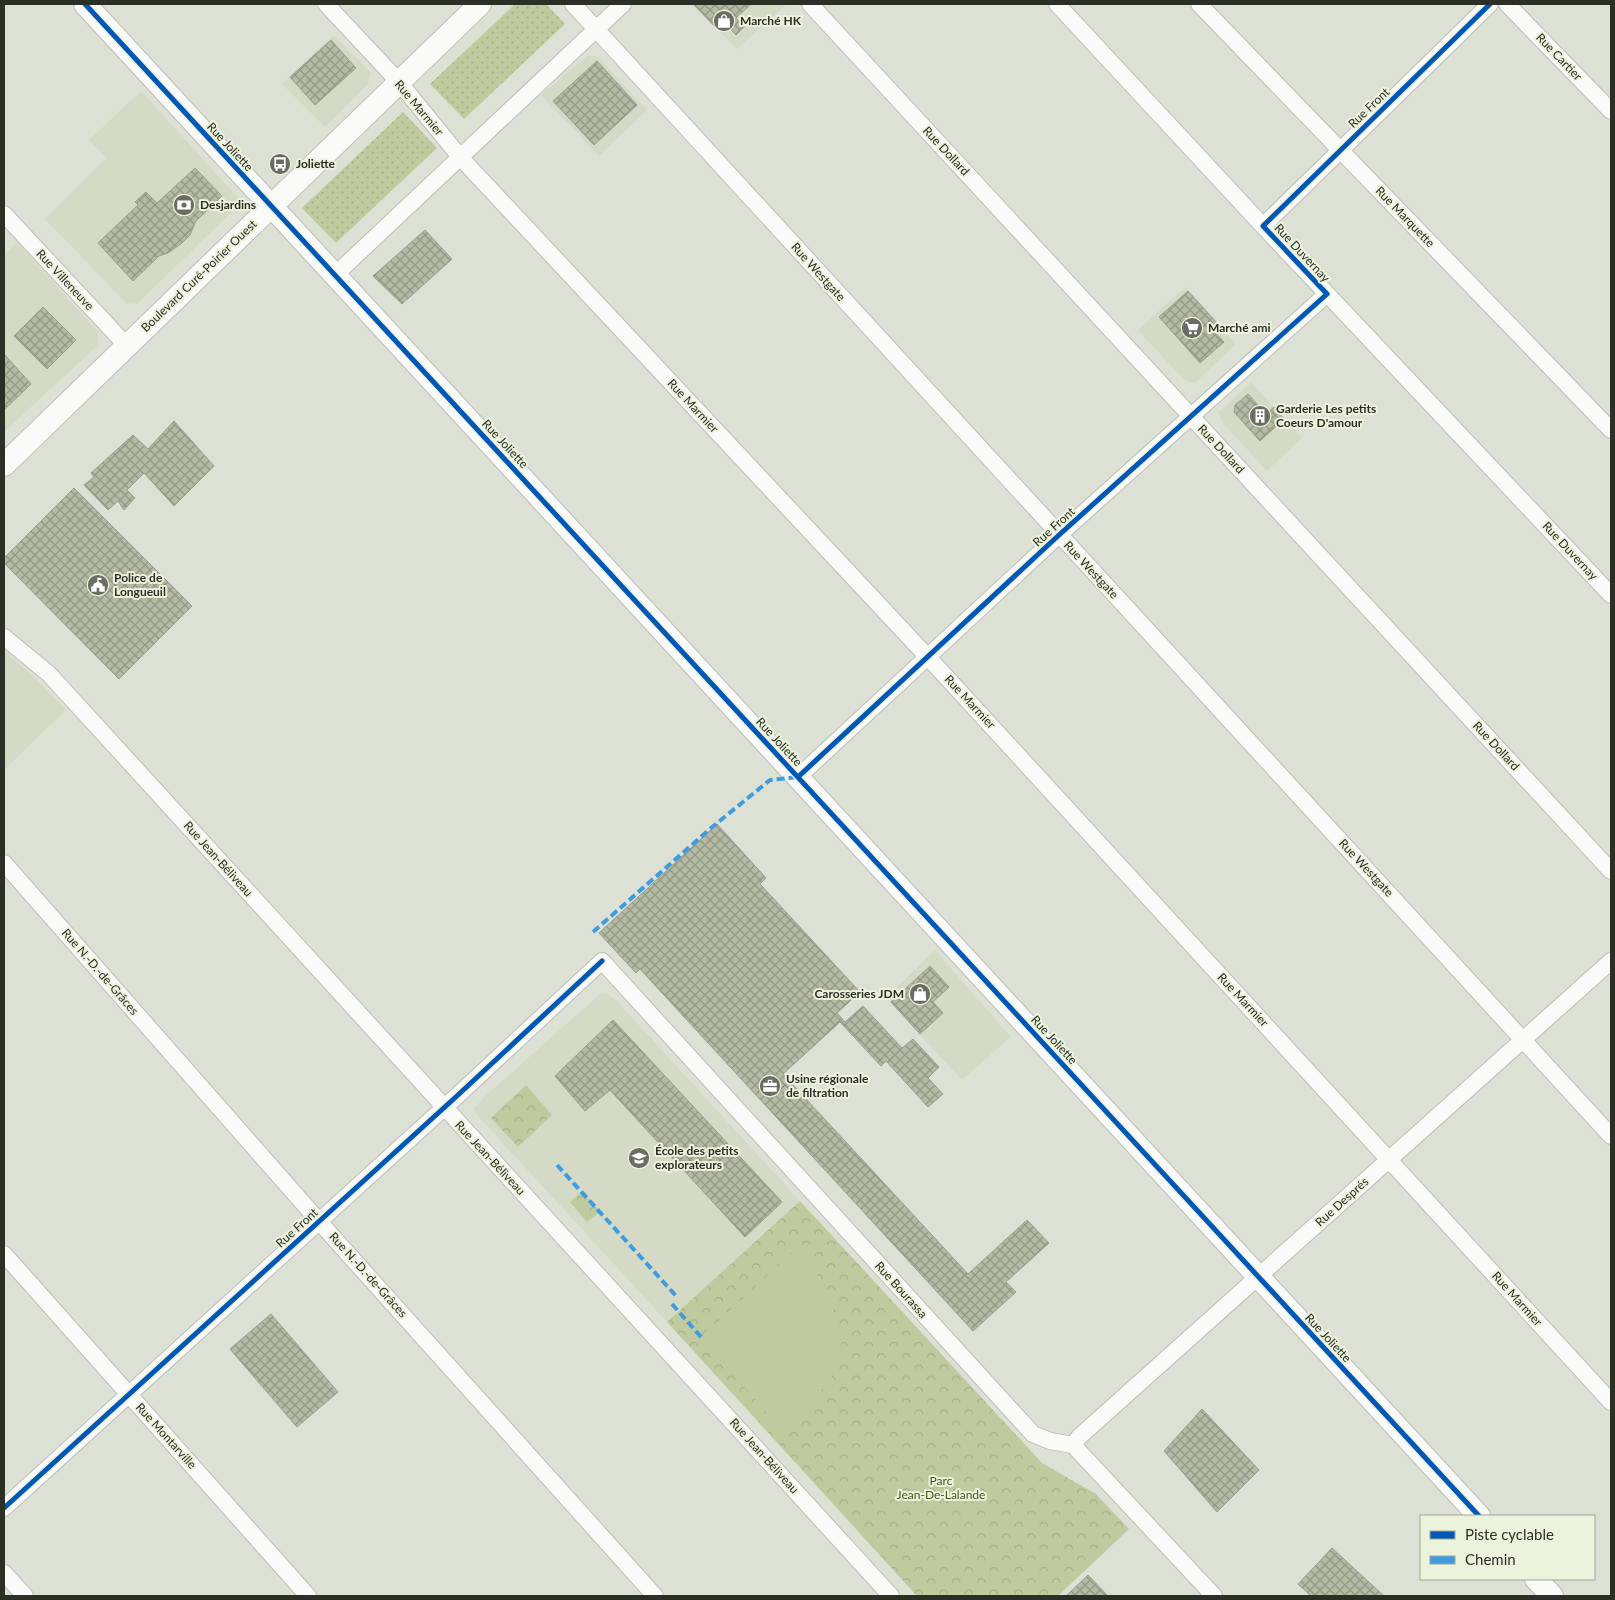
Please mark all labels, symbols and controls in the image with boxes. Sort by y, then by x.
shop icon: Marché HK [712,9,736,33]
place label: Marché HK [740,13,802,28]
street label: Rue Cartier [1533,30,1586,84]
street label: Rue Marmier [392,77,447,139]
street label: Rue Front [1345,84,1393,131]
street label: Rue Joliette [204,119,257,174]
street label: Rue Dollard [920,123,973,178]
bus stop icon: Joliette [268,152,292,176]
place label: Joliette [296,156,336,171]
street label: Rue Marquette [1373,183,1438,250]
bank icon: Desjardins [172,193,196,217]
place label: Desjardins [200,197,256,212]
street label: Boulevard Curé-Poirier Ouest [138,216,260,335]
street label: Rue Duvernay [1271,220,1334,286]
street label: Rue Westgate [788,239,849,304]
street label: Rue Villeneuve [33,246,97,313]
supermarket icon: Marché ami [1180,316,1204,340]
place label: Marché ami [1208,320,1271,335]
street label: Rue Marmier [665,376,723,436]
place label: Garderie Les petits Coeurs D'amour [1276,401,1376,430]
building icon: Garderie Les petits Coeurs D'amour [1248,404,1272,428]
street label: Rue Joliette [479,416,532,471]
street label: Rue Dollard [1195,421,1248,476]
street label: Rue Front [1030,503,1078,549]
street label: Rue Duvernay [1539,518,1602,584]
street label: Rue Westgate [1061,538,1122,602]
place label: Police de Longueuil [114,570,166,599]
public building icon: Police de Longueuil [86,573,110,597]
street label: Rue Marmier [942,672,1000,732]
street label: Rue Joliette [753,714,806,769]
street label: Rue Dollard [1470,718,1523,773]
street label: Rue Jean-Béliveau [181,818,256,899]
street label: Rue Westgate [1336,836,1397,900]
street label: Rue N.-D.-de-Grâces [59,925,142,1018]
street label: Rue Marmier [1215,970,1273,1030]
shop icon: Carosseries JDM [908,982,932,1006]
place label: Carosseries JDM [814,986,904,1001]
street label: Rue Joliette [1028,1012,1081,1067]
place label: Usine régionale de filtration [786,1071,869,1100]
office icon: Usine régionale de filtration [758,1074,782,1098]
street label: Rue Jean-Béliveau [452,1117,529,1198]
place label: École des petits explorateurs [655,1143,739,1172]
school or university icon: École des petits explorateurs [627,1146,651,1170]
street label: Rue Després [1312,1174,1371,1229]
street label: Rue Front [273,1204,321,1250]
street label: Rue N.-D.-de-Grâces [326,1229,411,1320]
street label: Rue Bourassa [872,1258,931,1321]
street label: Rue Marmier [1489,1268,1546,1329]
street label: Rue Joliette [1302,1310,1355,1365]
street label: Rue Montarville [133,1400,200,1472]
street label: Rue Jean-Béliveau [727,1415,802,1496]
park label: Parc Jean-De-Lalande [897,1473,985,1502]
legend [1420,1515,1595,1580]
text: Piste cyclable [1465,1525,1554,1543]
text: Chemin [1465,1550,1516,1568]

